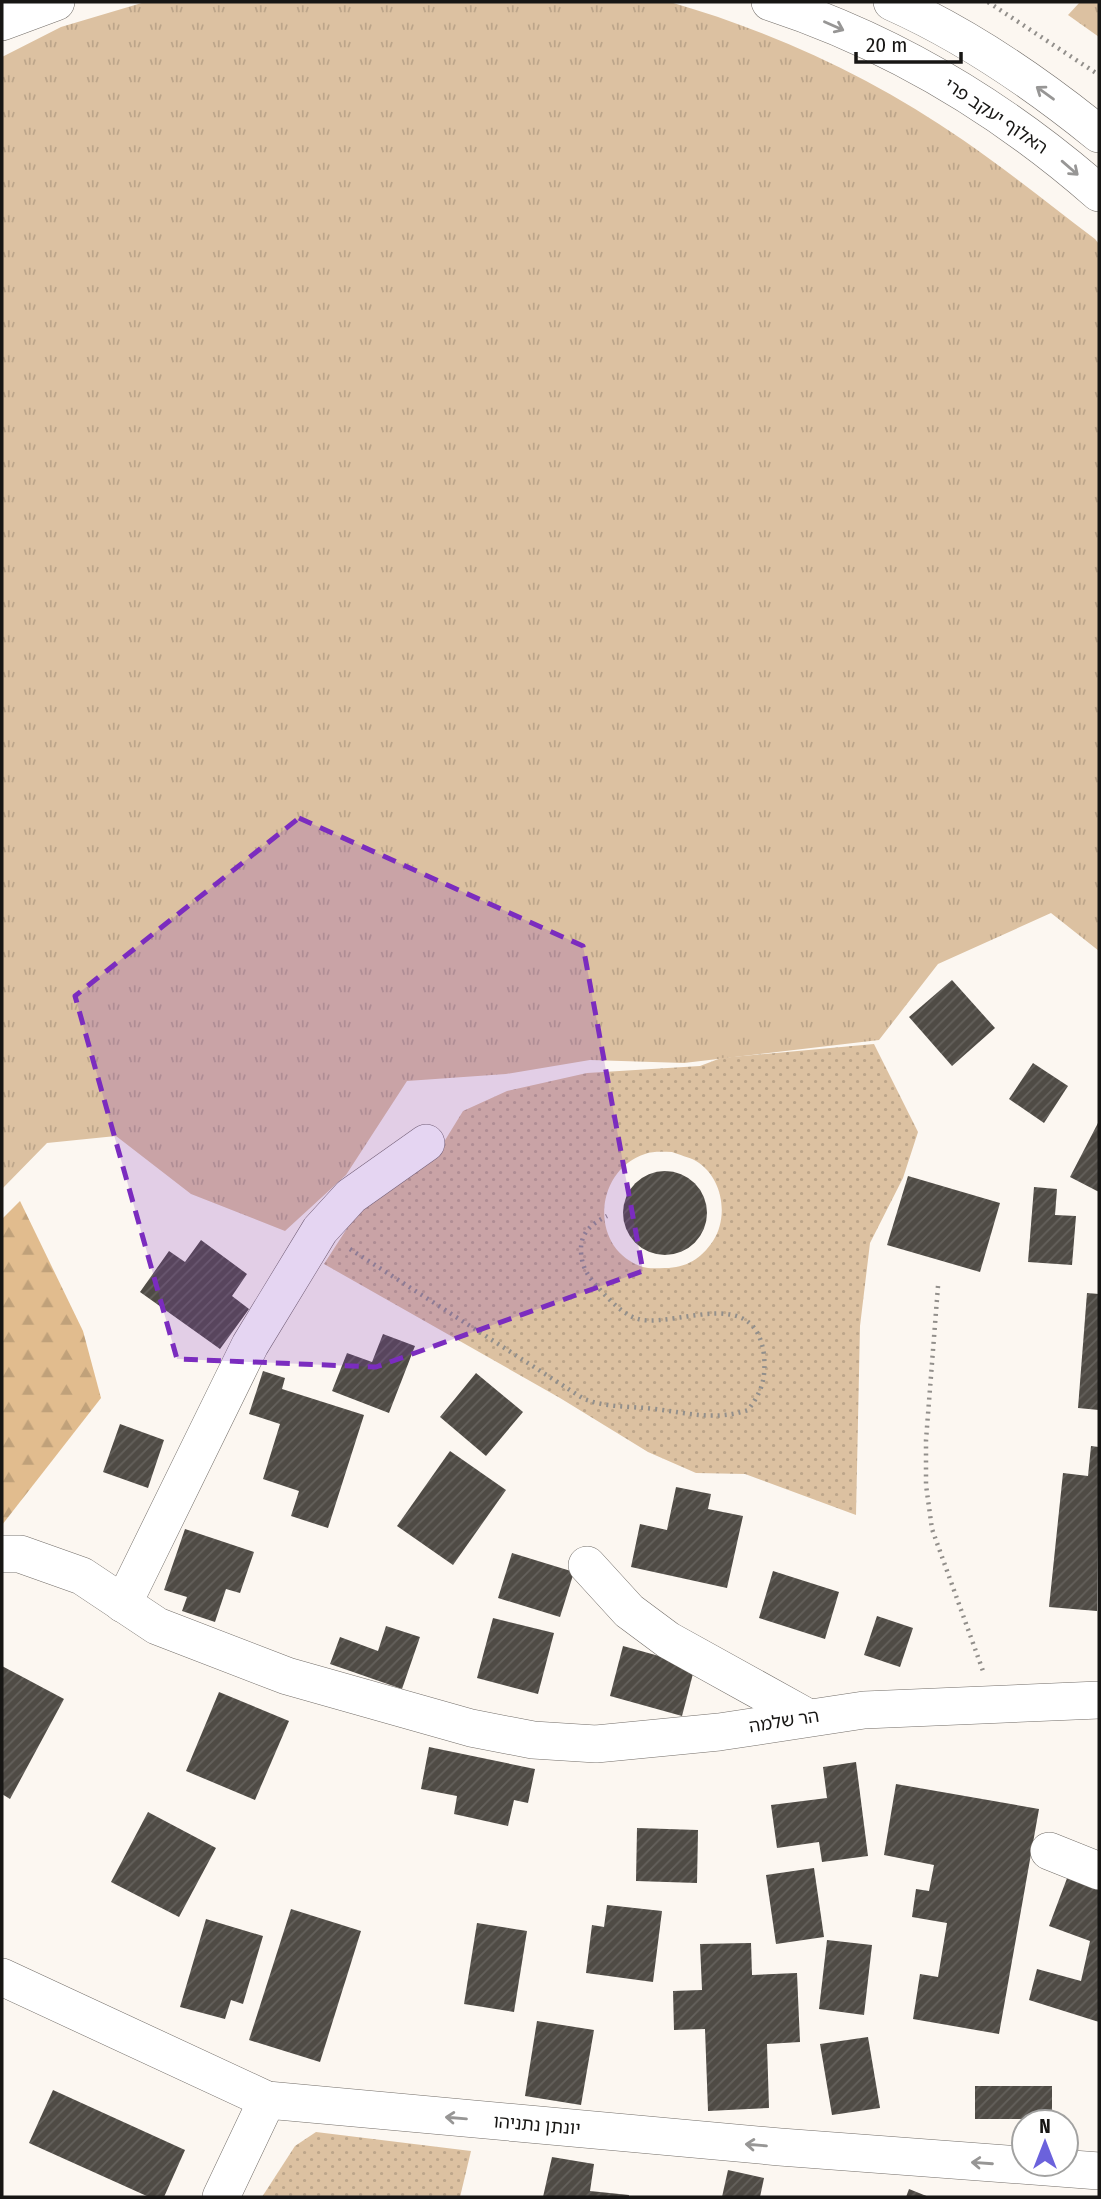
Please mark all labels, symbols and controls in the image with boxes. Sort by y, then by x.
one-way arrow [823,20,844,33]
scale bar [856,21,961,65]
text: 20 m [866,32,907,58]
street label: האלוף יעקב פרי [940,73,1052,159]
one-way arrow [1036,86,1055,100]
one-way arrow [1061,160,1079,176]
street label: הר שלמה [747,1705,821,1737]
north arrow [1010,2108,1080,2178]
street label: יונתן נתניהו [492,2110,582,2140]
one-way arrow [445,2111,468,2124]
text: N [1039,2115,1051,2138]
one-way arrow [745,2138,767,2151]
one-way arrow [971,2157,994,2170]

